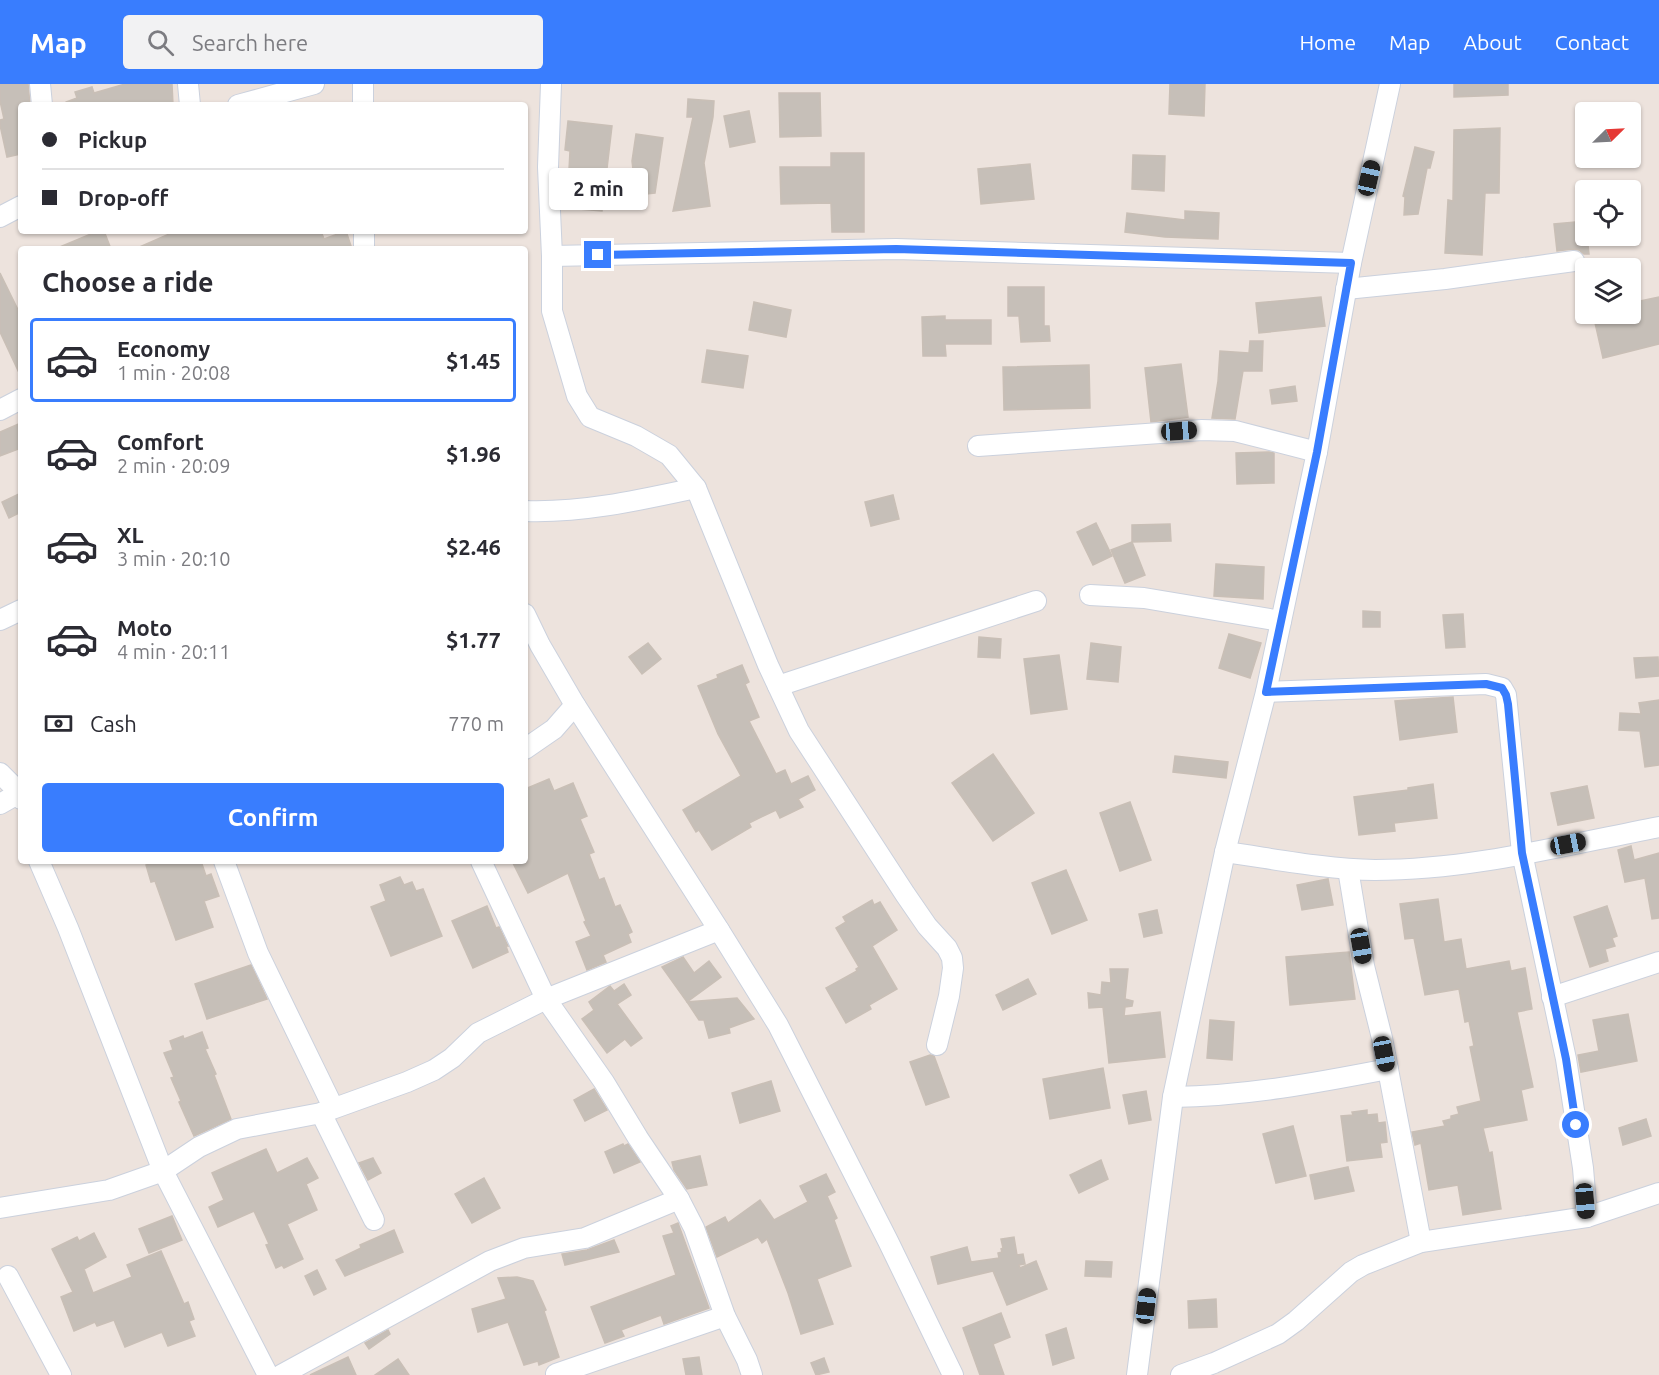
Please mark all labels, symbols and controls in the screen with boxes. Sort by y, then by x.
search box [123,15,543,69]
icon: search [144,26,177,59]
text: Map [30,27,87,58]
text: Search here [192,30,308,55]
text: Home [1299,30,1356,54]
text: Map [1389,30,1430,54]
text: About [1463,30,1522,54]
text: Contact [1555,30,1629,54]
north arrow [1575,102,1641,168]
map controls [1575,102,1641,324]
text: Pickup [78,127,147,152]
car [1356,158,1382,198]
callout: 2 min [548,168,648,210]
text: 2 min [573,177,624,200]
button: locate [1575,180,1641,246]
text: Drop-off [78,185,168,210]
route end [584,241,611,268]
button: layers [1575,258,1641,324]
text: Choose a ride [42,267,214,297]
icon: car [45,333,99,387]
text: Economy [117,336,210,361]
text: $1.45 [446,348,501,373]
text: 1 min · 20:08 [117,361,231,384]
car [1160,421,1198,441]
icon: car [45,426,99,480]
text: Comfort [117,429,204,454]
text: $1.96 [446,441,501,466]
text: 2 min · 20:09 [117,454,231,477]
icon: car [45,519,99,573]
text: XL [117,522,144,547]
text: $2.46 [446,534,501,559]
text: 3 min · 20:10 [117,547,231,570]
icon: car [45,612,99,666]
text: Moto [117,615,172,640]
text: $1.77 [446,627,501,652]
text: 4 min · 20:11 [117,640,231,663]
icon: cash [42,707,75,740]
text: Cash [90,711,137,736]
text: 770 m [448,712,504,735]
button: Confirm [42,783,504,852]
car [1549,832,1587,856]
car [1349,927,1373,965]
car [1372,1035,1396,1073]
route start [1562,1111,1589,1138]
car [1574,1182,1596,1220]
car [1135,1287,1157,1325]

